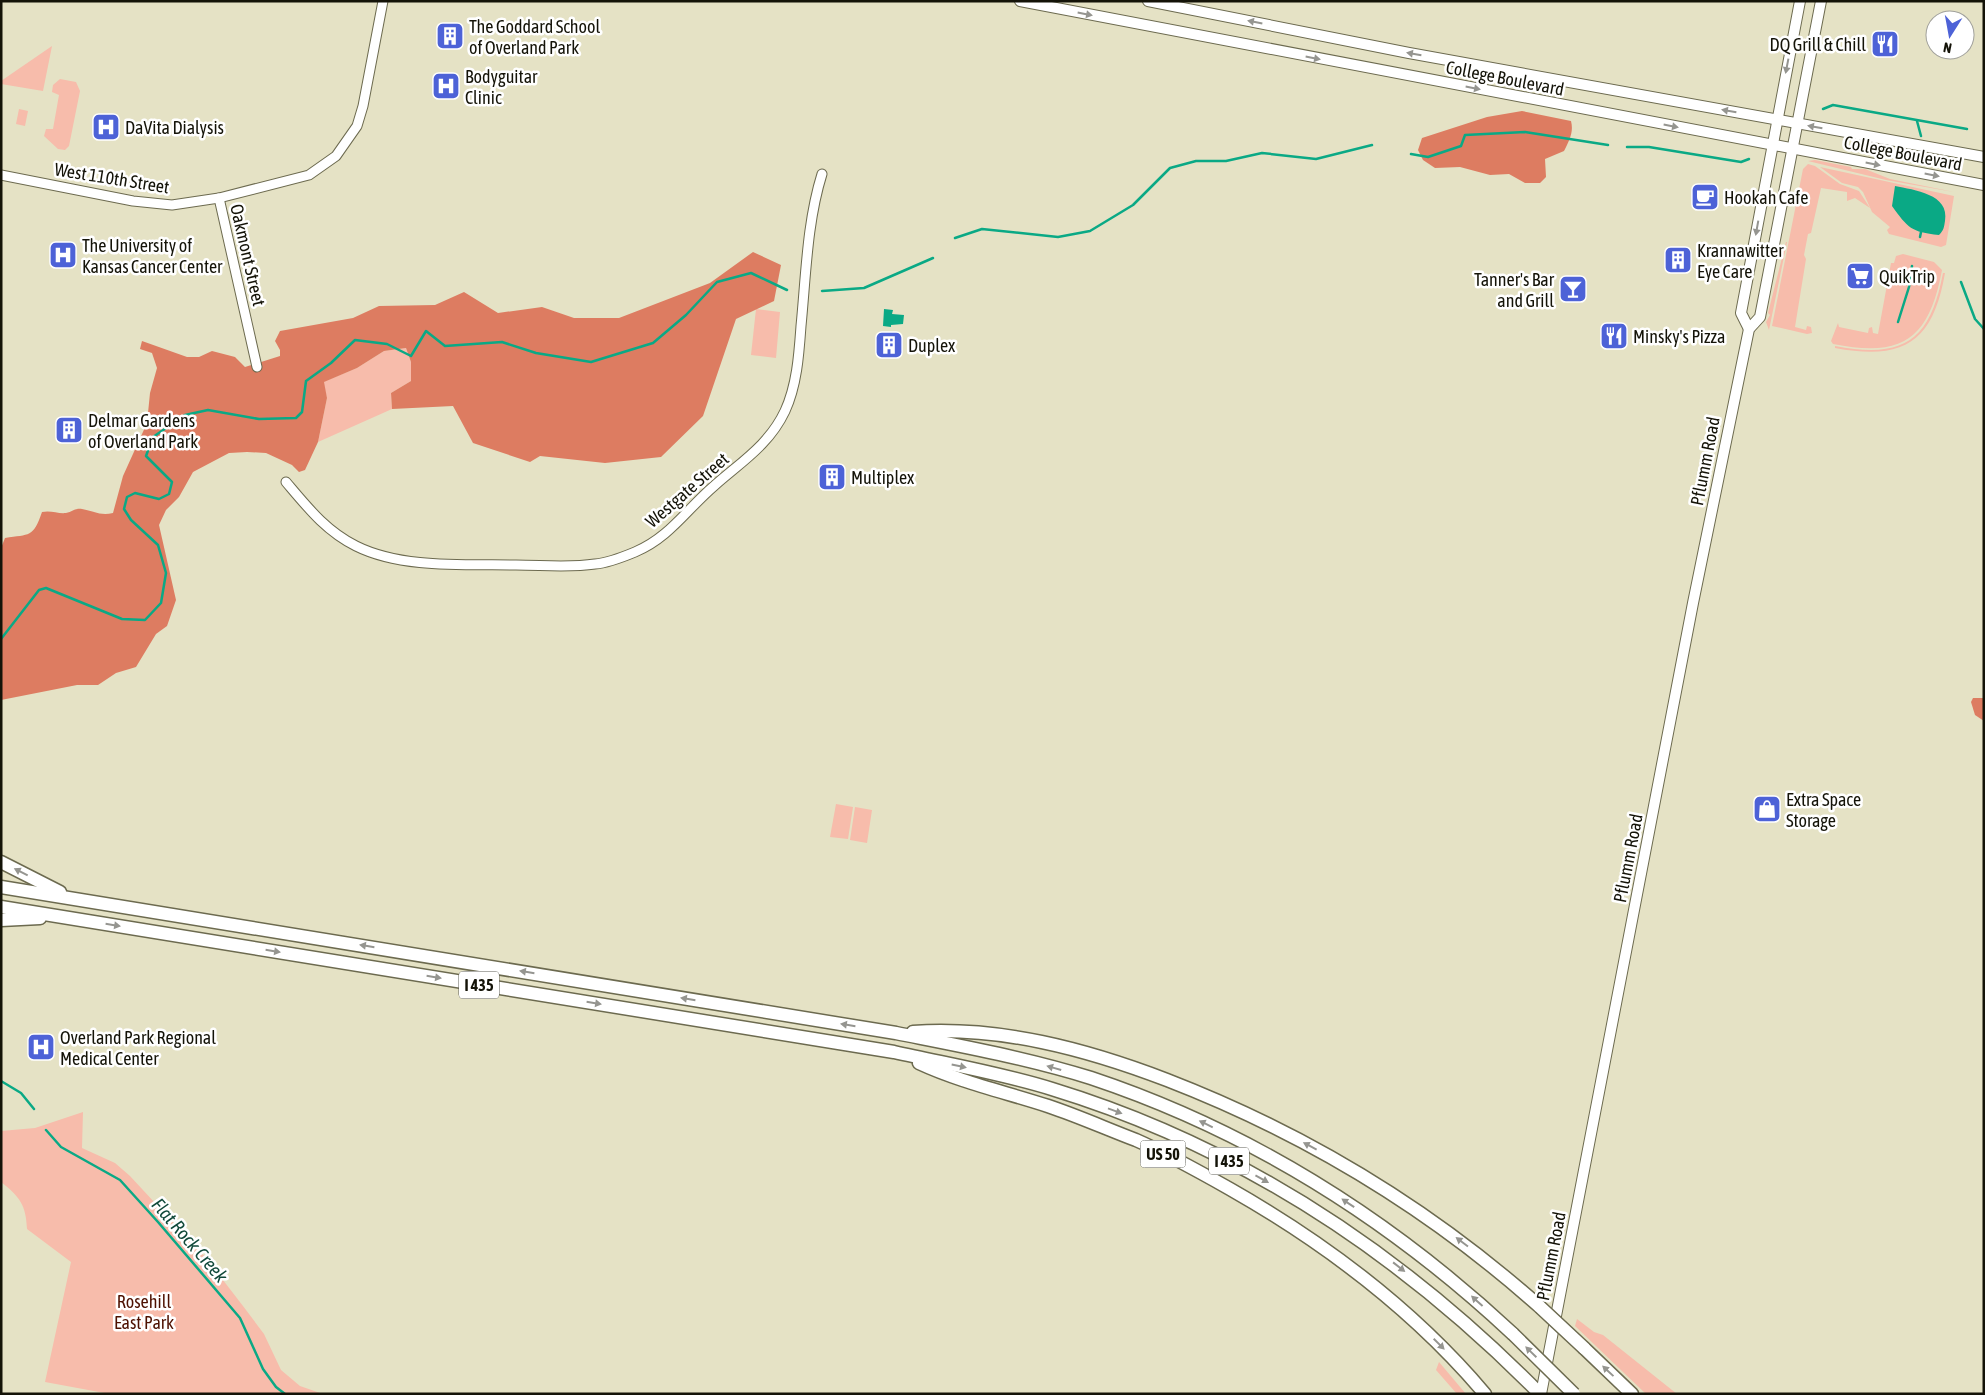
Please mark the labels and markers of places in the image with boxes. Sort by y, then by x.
place label: The Goddard School of Overland Park [469,16,601,58]
building icon: The Goddard School of Overland Park [435,21,465,51]
restaurant icon: DQ Grill & Chill [1870,29,1900,59]
place label: DQ Grill & Chill [1770,34,1866,55]
place label: Bodyguitar Clinic [465,66,538,108]
hospital icon: Bodyguitar Clinic [431,71,461,101]
hospital icon: DaVita Dialysis [91,112,121,142]
place label: DaVita Dialysis [125,117,224,138]
cafe icon: Hookah Cafe [1690,182,1720,212]
place label: Hookah Cafe [1724,187,1808,208]
place label: The University of Kansas Cancer Center [82,235,223,277]
hospital icon: The University of Kansas Cancer Center [48,240,78,270]
place label: Krannawitter Eye Care [1697,240,1784,282]
building icon: Krannawitter Eye Care [1663,245,1693,275]
supermarket icon: QuikTrip [1845,261,1875,291]
place label: QuikTrip [1879,266,1935,287]
place label: Tanner's Bar and Grill [1474,269,1555,311]
bar icon: Tanner's Bar and Grill [1558,274,1588,304]
restaurant icon: Minsky's Pizza [1599,321,1629,351]
place label: Minsky's Pizza [1633,326,1725,347]
building icon: Duplex [874,330,904,360]
place label: Duplex [908,335,955,356]
place label: Delmar Gardens of Overland Park [88,410,198,452]
building icon: Delmar Gardens of Overland Park [54,415,84,445]
building icon: Multiplex [817,462,847,492]
place label: Multiplex [851,467,914,488]
place label: Extra Space Storage [1786,789,1861,831]
shop icon: Extra Space Storage [1752,794,1782,824]
place label: Overland Park Regional Medical Center [60,1027,216,1069]
hospital icon: Overland Park Regional Medical Center [26,1032,56,1062]

